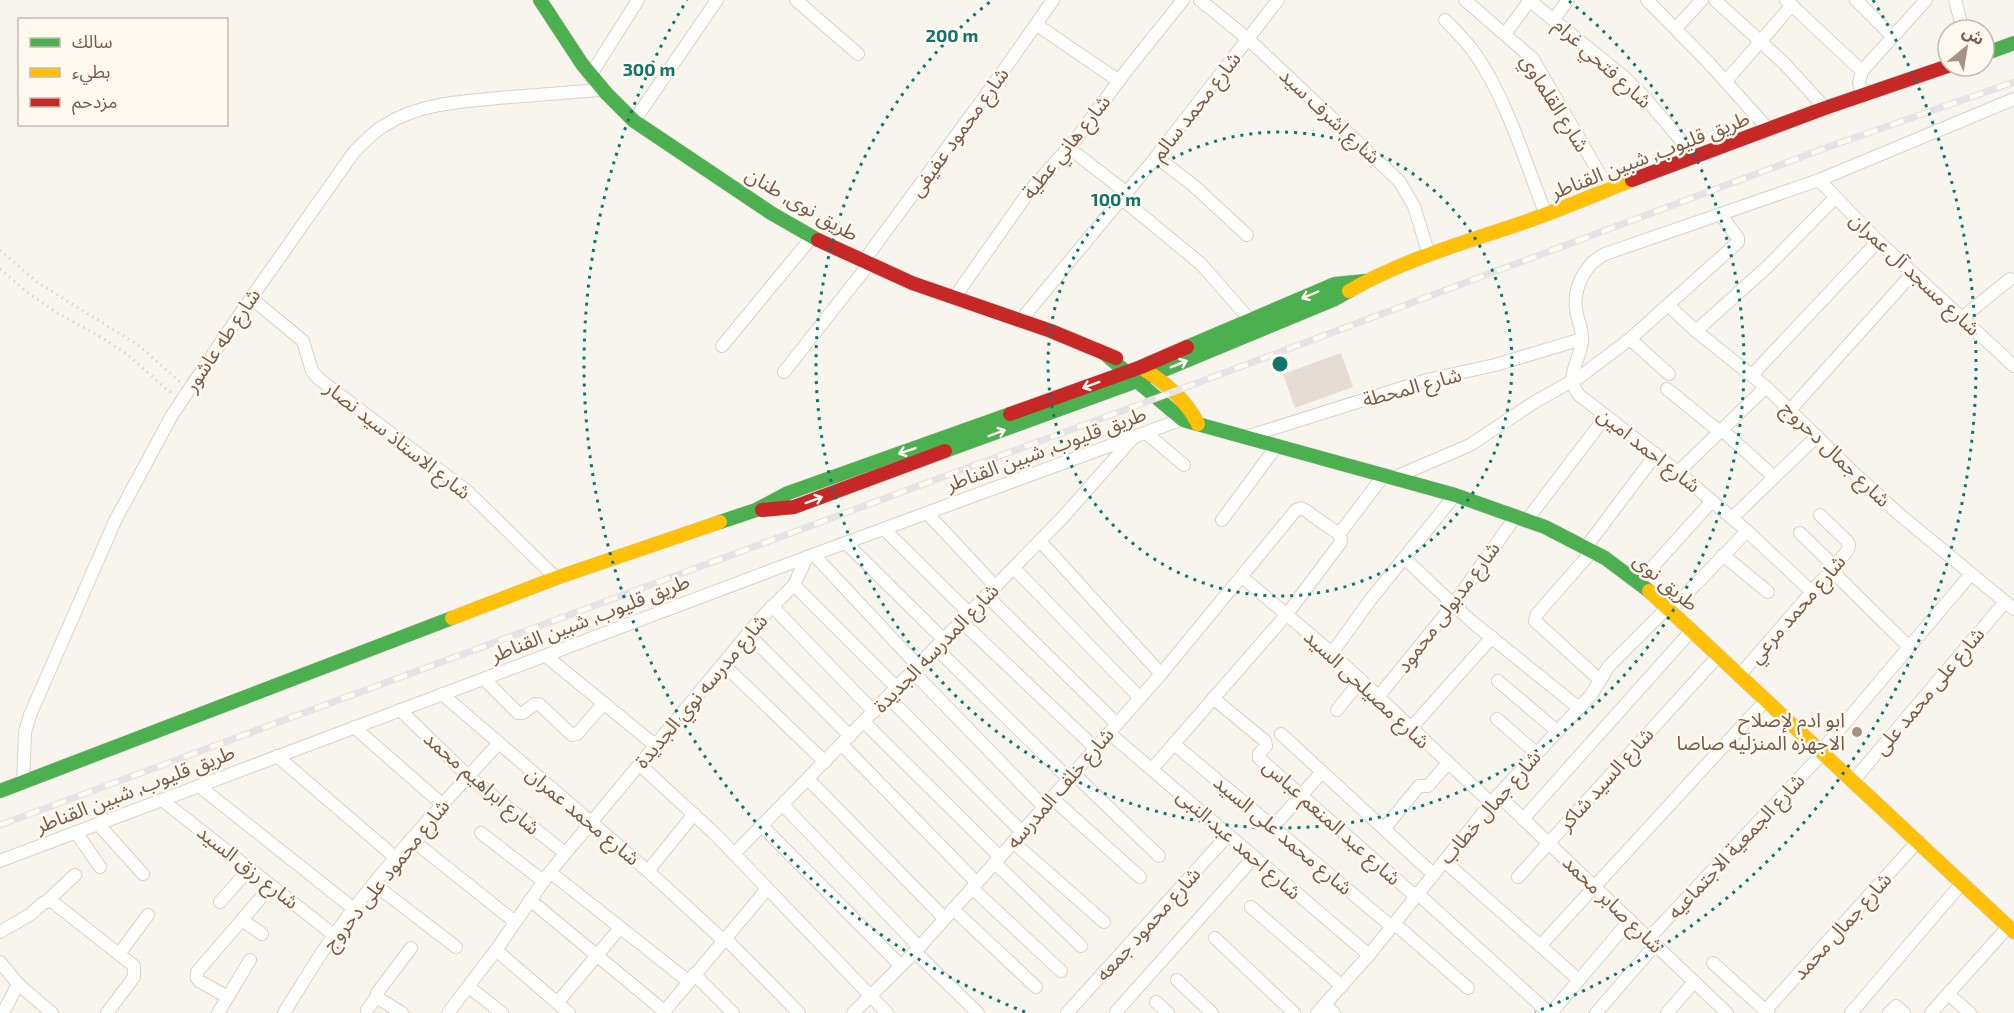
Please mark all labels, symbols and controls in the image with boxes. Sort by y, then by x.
street label: شارع فتحي غرام [1547,12,1658,116]
legend [18,18,228,126]
north arrow [1936,18,1996,78]
text: ش [1959,21,1988,49]
text: 200 m [926,24,978,46]
text: سالك [72,30,113,52]
street label: شارع محمد سالم [1145,46,1248,167]
street label: شارع القلماوي [1512,49,1595,158]
text: 300 m [623,58,675,80]
text: بطيء [72,60,110,85]
street label: شارع محمود عفيفى [903,62,1016,203]
street label: شارع اشرف سيد [1273,62,1386,171]
text: مزدحم [72,90,117,115]
street label: شارع هاني عطية [1016,90,1118,206]
street label: طريق قليوب, شبين القناطر [1546,105,1753,205]
street label: طريق نوى, طنان [741,161,863,247]
text: 100 m [1091,188,1141,210]
street label: شارع مسجد آل عمران [1843,207,1986,343]
street label: شارع طه عاشور [177,283,268,399]
one-way arrow [1301,290,1320,301]
centre of rings [1270,354,1290,374]
one-way arrow [1169,358,1188,369]
street label: شارع المحطة [1360,361,1465,415]
street label: شارع الاستاذ سيد نصار [318,374,476,507]
one-way arrow [1082,381,1101,392]
street label: شارع جمال دحروج [1775,395,1896,514]
street label: طريق قليوب, شبين القناطر [941,401,1150,498]
street label: شارع احمد امين [1591,402,1706,500]
one-way arrow [987,427,1006,438]
one-way arrow [899,447,917,458]
one-way arrow [804,493,822,504]
street label: شارع مدبولى محمود [1390,536,1507,679]
street label: طريق نوى [1628,547,1704,617]
street label: شارع محمد مرعي [1743,549,1853,671]
street label: طريق قليوب, شبين القناطر [486,568,693,668]
street label: شارع المدرسه الجديدة [868,578,1006,720]
street label: شارع مدرسه نوي الجديدة [629,608,775,775]
street label: شارع على محمد على [1868,622,1992,762]
street label: شارع مصيلحى السيد [1297,624,1436,756]
place label: ابو ادم لإصلاح الاجهزه المنزليه صاصا [1677,707,1845,755]
street label: شارع خلف المدرسه [1000,722,1121,855]
street label: شارع السيد شاكر [1552,722,1661,838]
street label: شارع ابراهيم محمد [417,725,546,842]
marker: ابو ادم لإصلاح الاجهزه المنزليه صاصا [1850,725,1864,739]
street label: طريق قليوب, شبين القناطر [31,739,238,839]
street label: شارع جمال خطاب [1433,745,1548,871]
street label: شارع عبد المنعم عباس [1256,753,1406,892]
street label: شارع محمد عمران [519,761,645,873]
street label: شارع الجمعية الاجتماعيه [1662,768,1812,926]
street label: شارع محمد على السيد [1207,769,1358,902]
street label: شارع احمد عبد النبى [1170,783,1307,907]
street label: شارع محمود على دحروج [317,794,457,957]
street label: شارع رزق السيد [190,819,304,917]
street label: شارع صابر محمد [1556,849,1669,960]
street label: شارع محمود جمعه [1090,861,1208,988]
street label: شارع جمال محمد [1787,867,1899,987]

